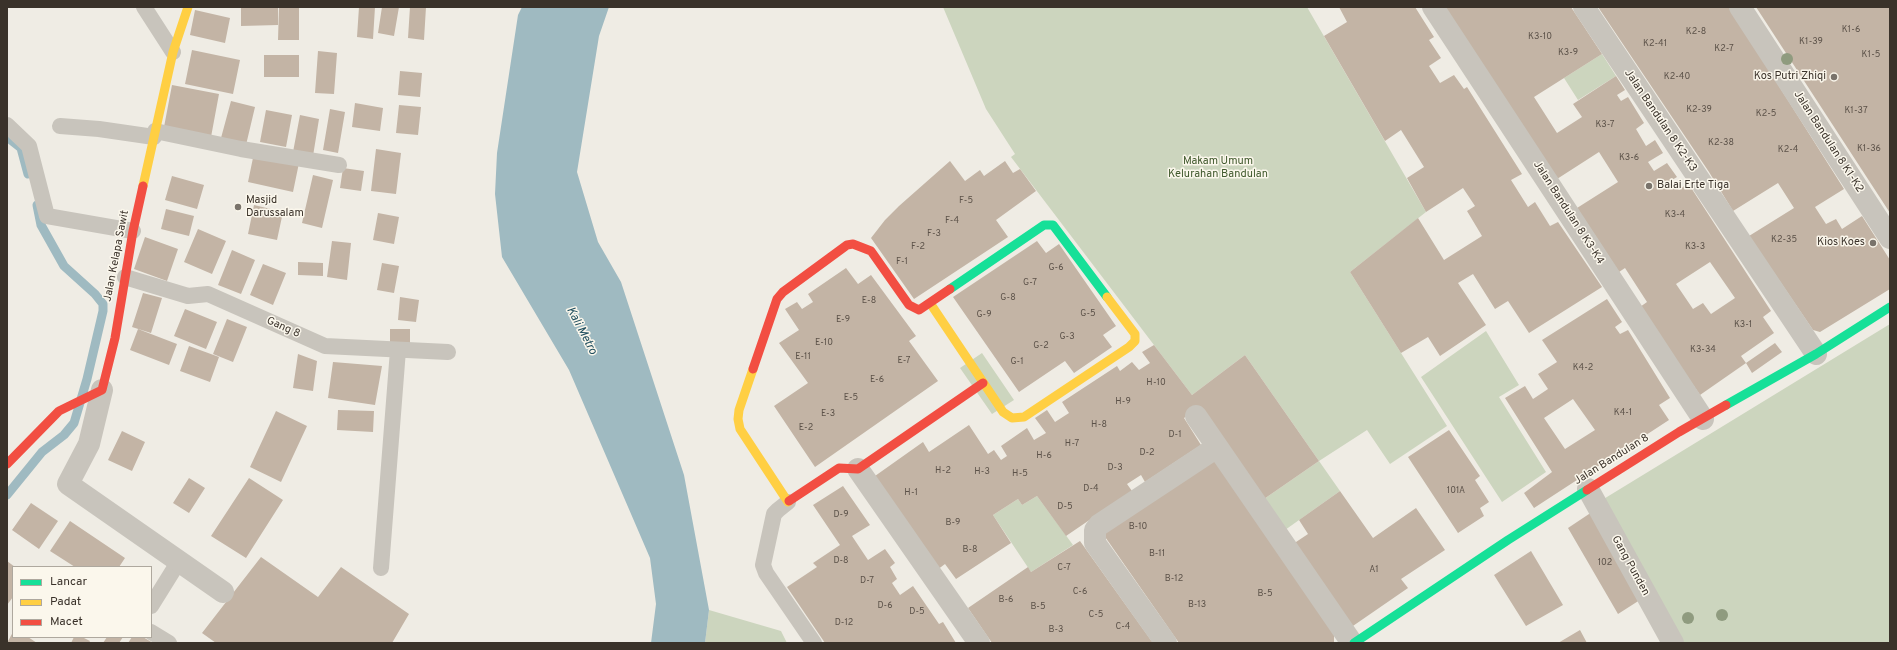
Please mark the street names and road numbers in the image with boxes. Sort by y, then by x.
street label: Jalan Bandulan 8 K2-K3 [1621,67,1699,175]
street label: Jalan Bandulan 8 K1-K2 [1790,89,1866,195]
street label: Jalan Bandulan 8 K3-K4 [1530,159,1606,267]
street label: Jalan Kelapa Sawit [102,209,132,303]
street label: Gang 8 [264,315,302,341]
street label: Jalan Bandulan 8 [1572,432,1652,488]
street label: Gang Punden [1608,534,1652,598]

